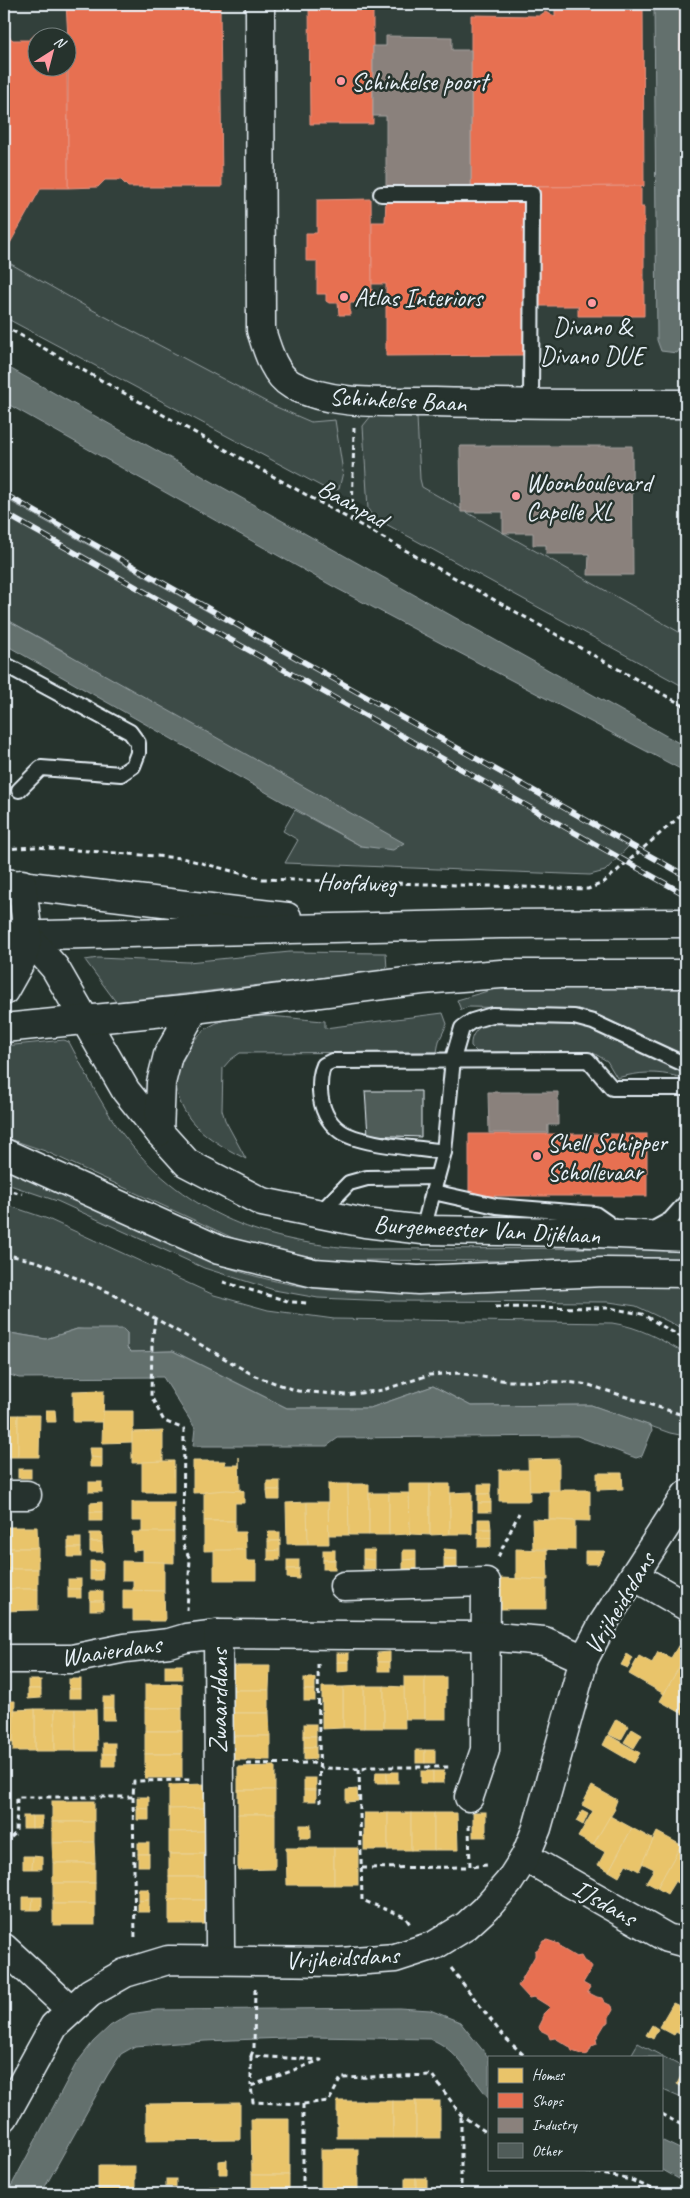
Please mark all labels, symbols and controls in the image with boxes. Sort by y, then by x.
north arrow [28,28,78,78]
text: N [51,32,70,53]
place label: Schinkelse poort [351,66,491,98]
marker: Schinkelse poort [335,75,347,87]
place label: Atlas Interiors [354,282,485,314]
marker: Atlas Interiors [338,291,350,303]
marker: Divano & Divano DUE [586,297,598,309]
place label: Divano & Divano DUE [540,311,647,372]
street label: Schinkelse Baan [329,380,468,420]
place label: Woonboulevard Capelle XL [526,467,655,528]
street label: Baanpad [312,472,396,538]
marker: Woonboulevard Capelle XL [510,490,522,502]
street label: Hoofdweg [317,866,398,900]
place label: Shell Schipper Schollevaar [547,1127,669,1188]
marker: Shell Schipper Schollevaar [531,1150,543,1162]
street label: Burgemeester Van Dijklaan [373,1208,602,1252]
street label: Vrijheidsdans [577,1544,664,1660]
street label: Waaierdans [59,1628,166,1674]
street label: Zwaarddans [203,1646,235,1753]
street label: IJsdans [567,1872,644,1935]
street label: Vrijheidsdans [284,1939,402,1977]
legend [488,2056,662,2170]
text: Homes [532,2066,566,2085]
text: Shops [532,2092,565,2111]
text: Industry [532,2116,579,2135]
text: Other [532,2142,563,2161]

